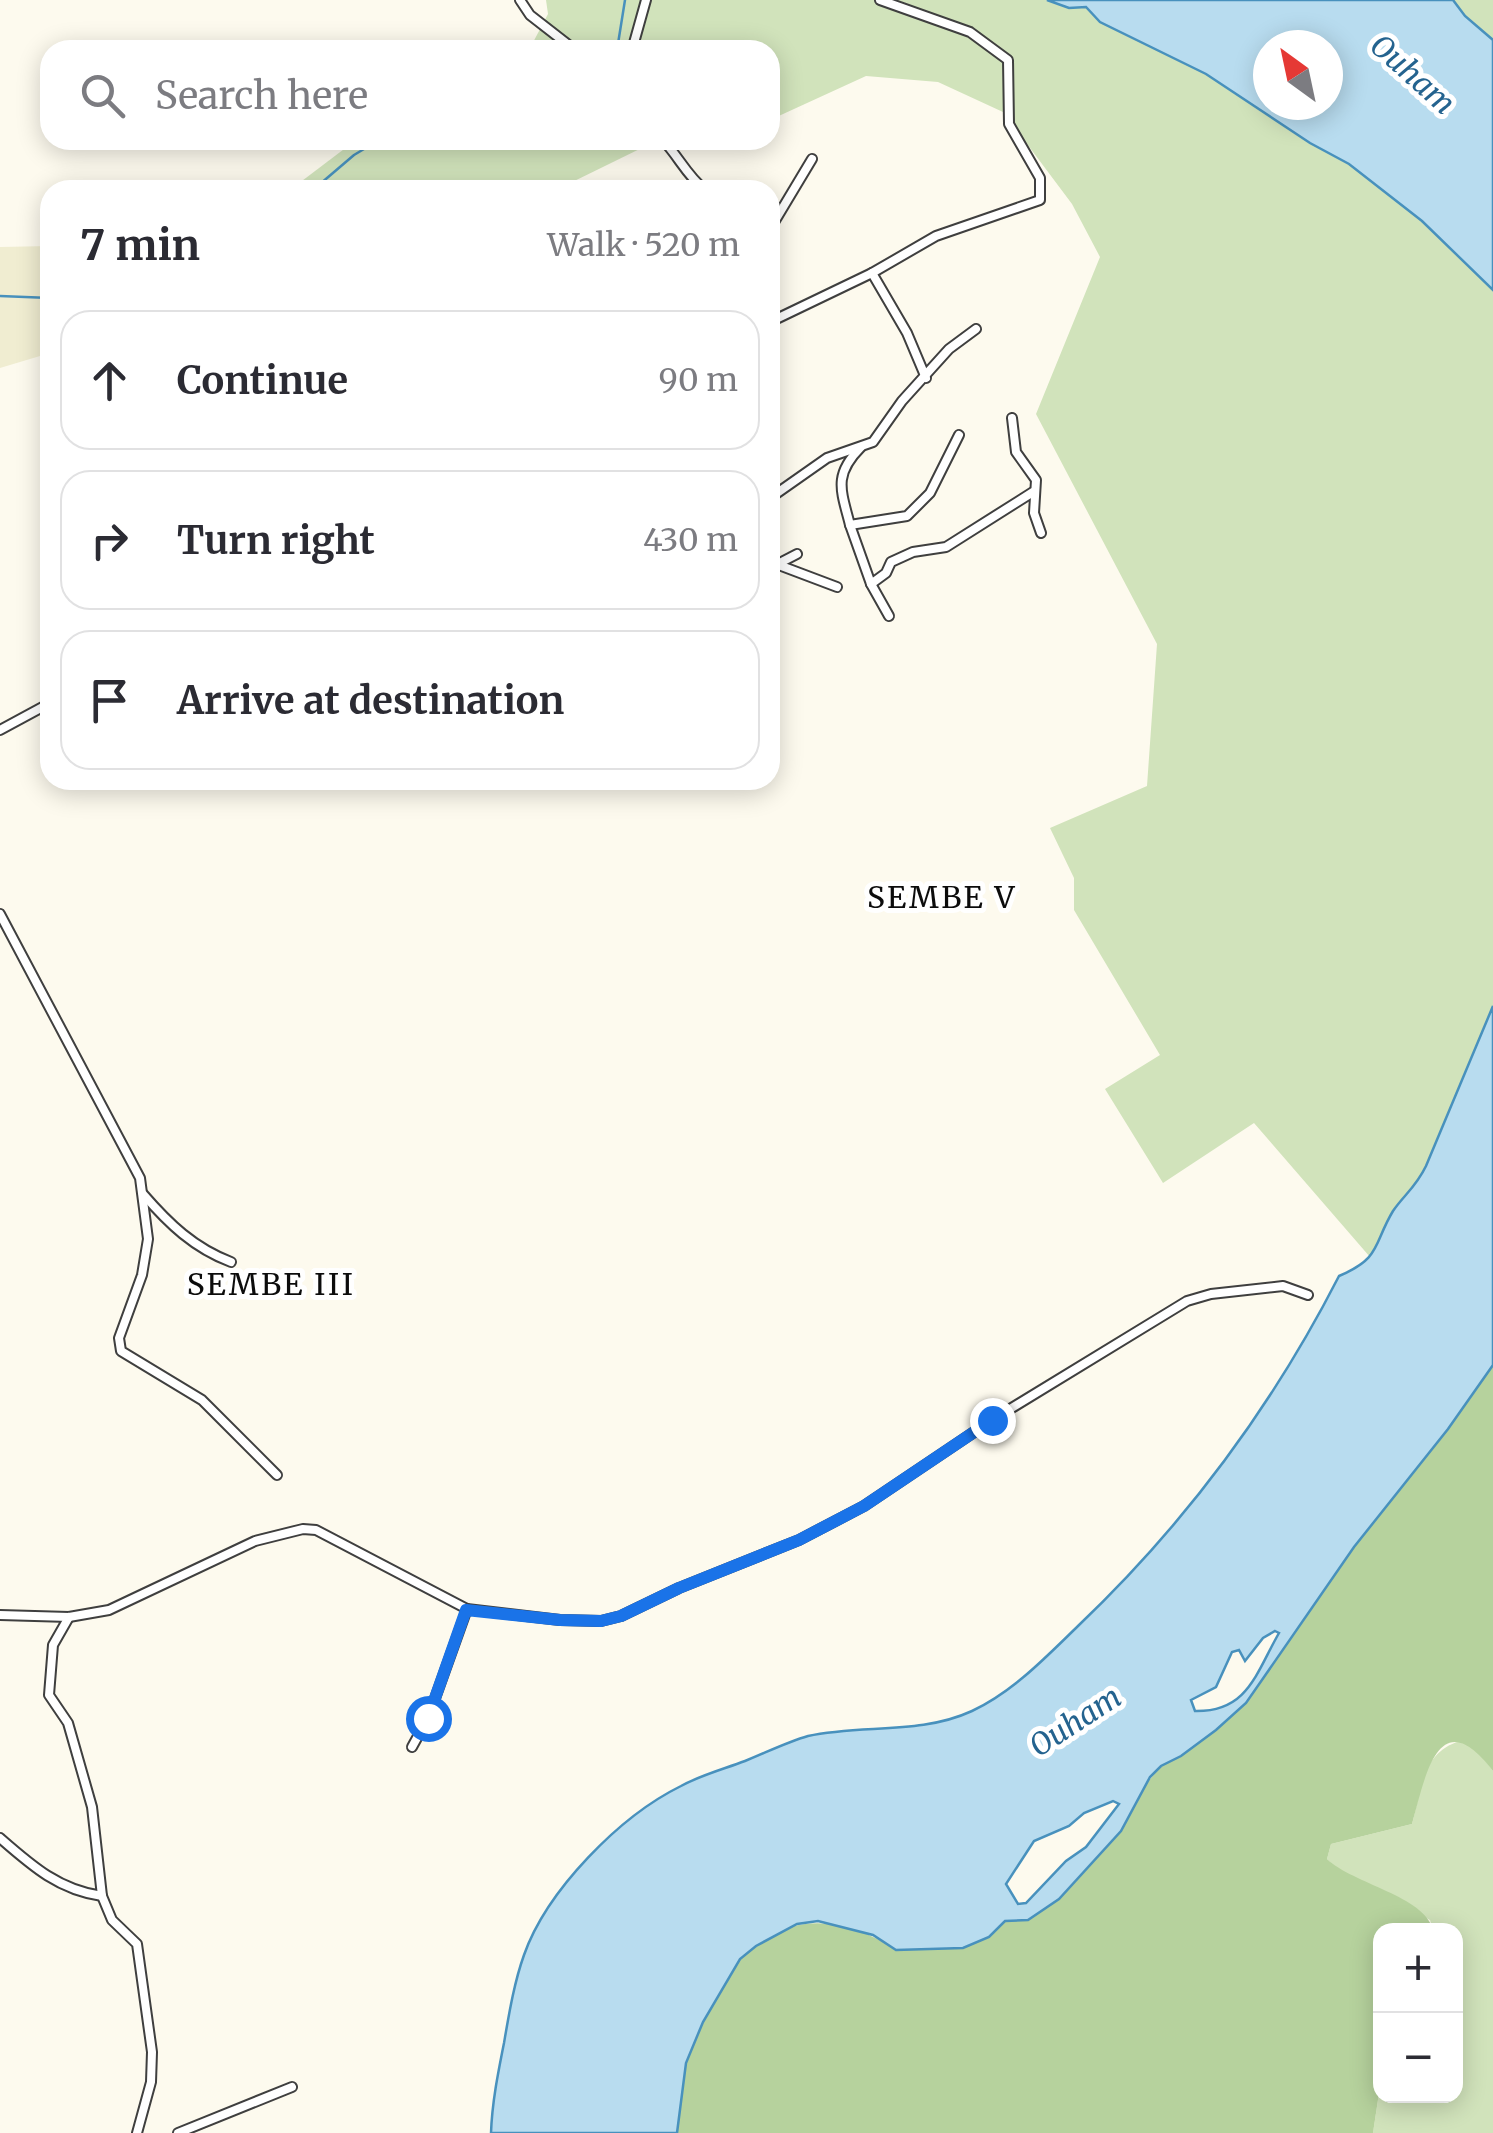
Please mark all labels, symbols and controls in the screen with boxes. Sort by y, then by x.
water label: Ouham [1362,26,1464,122]
north arrow [1253,30,1343,120]
search box [40,40,780,150]
icon: search [75,68,130,123]
text: Search here [155,72,368,119]
text: 7 min [80,219,200,271]
text: Walk · 520 m [547,225,740,265]
icon: ahead [82,353,137,408]
text: Continue [177,357,348,404]
text: 90 m [659,360,738,400]
icon: right [82,513,137,568]
text: Turn right [177,517,375,564]
text: 430 m [643,520,738,560]
icon: arrive [82,673,137,728]
text: Arrive at destination [177,677,564,724]
district label: SEMBE V [867,878,1017,916]
district label: SEMBE III [187,1265,355,1303]
route end [970,1398,1016,1444]
water label: Ouham [1022,1677,1128,1765]
route start [406,1696,452,1742]
map controls [1373,1923,1463,2103]
button: + [1373,1923,1463,2013]
button: − [1373,2013,1463,2103]

